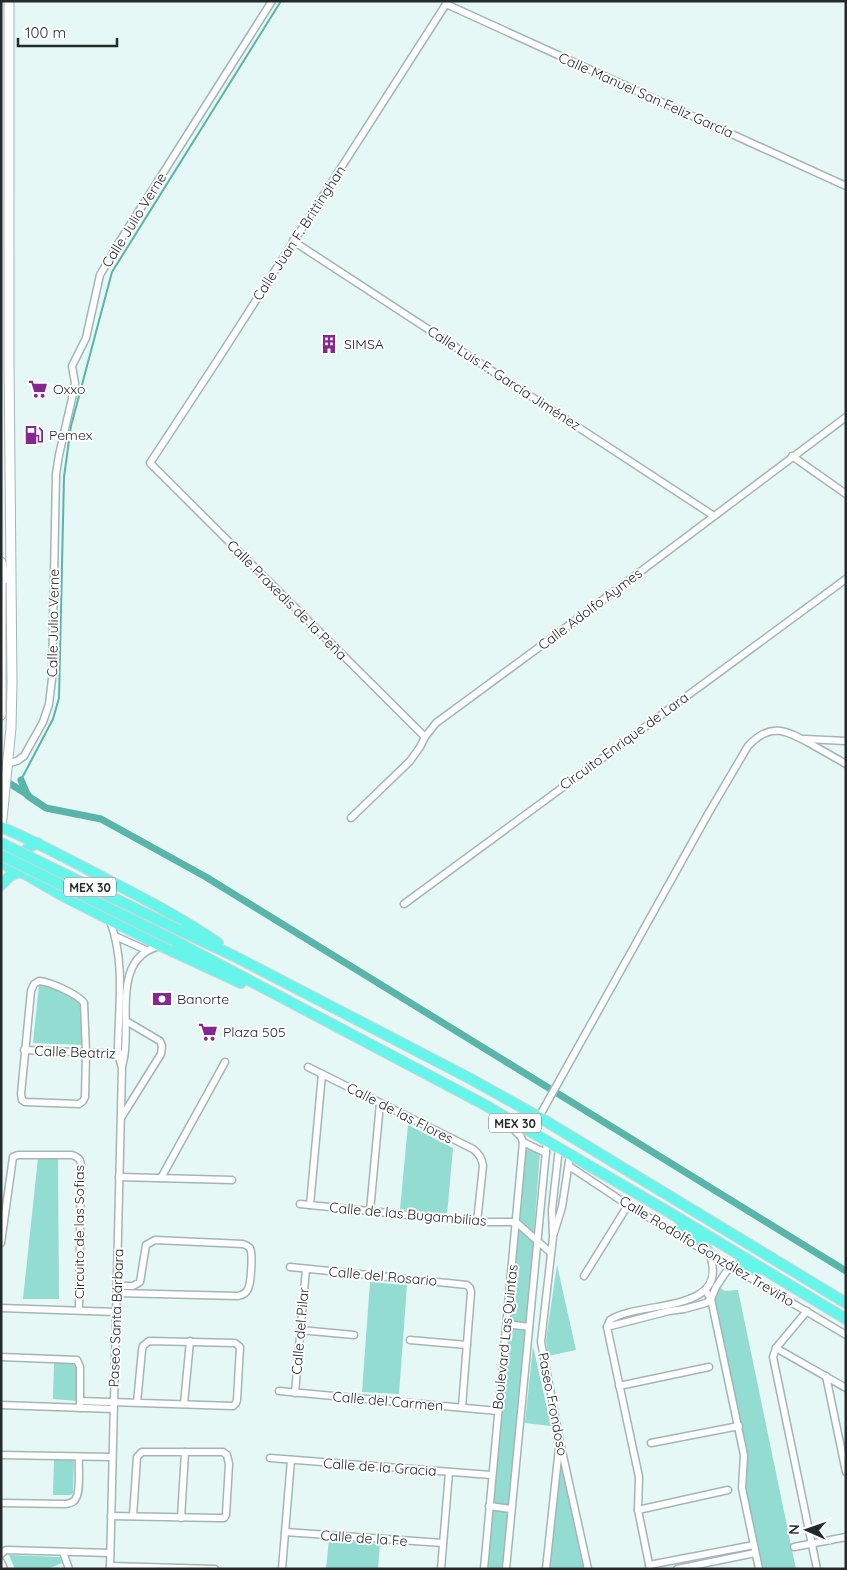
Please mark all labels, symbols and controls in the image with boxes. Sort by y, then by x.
scale bar [18,15,116,47]
text: 100 m [25,23,66,42]
street label: Calle Manuel San Feliz García [556,48,736,142]
street label: Calle Juan F. Brittinghan [249,162,349,304]
street label: Calle Julio Verne [98,169,170,271]
street label: Calle Luis F. García Jiménez [424,322,584,434]
building icon: SIMSA [318,333,340,355]
place label: SIMSA [344,335,384,353]
supermarket icon: Oxxo [27,378,49,400]
place label: Oxxo [53,380,85,398]
fuel station icon: Pemex [23,424,45,446]
place label: Pemex [49,426,93,444]
street label: Calle Praxedis de la Peña [223,536,351,664]
street label: Calle Adolfo Aymes [534,564,646,654]
street label: Calle Julio Verne [43,569,63,677]
street label: Circuito Enrique de Lara [556,688,692,794]
road number: MEX 30 [64,878,116,896]
bank icon: Banorte [151,988,173,1010]
place label: Banorte [177,990,229,1008]
supermarket icon: Plaza 505 [197,1021,219,1043]
place label: Plaza 505 [223,1023,286,1041]
street label: Calle Beatriz [34,1042,116,1062]
street label: Calle de las Flores [344,1078,456,1148]
road number: MEX 30 [489,1114,541,1132]
street label: Circuito de las Sofias [70,1165,88,1299]
street label: Calle Rodolfo González Treviño [616,1192,798,1310]
street label: Calle de las Bugambilias [329,1198,487,1230]
street label: Paseo Santa Bárbara [105,1248,127,1388]
street label: Calle del Rosario [328,1262,438,1290]
street label: Boulevard Las Quintas [488,1264,522,1410]
street label: Calle del Pilar [287,1286,313,1375]
street label: Paseo Frondoso [534,1351,572,1457]
street label: Calle del Carmen [332,1387,444,1415]
street label: Calle de la Gracia [323,1454,437,1480]
north arrow [782,1505,832,1555]
text: N [785,1524,803,1535]
street label: Calle de la Fe [320,1526,408,1550]

